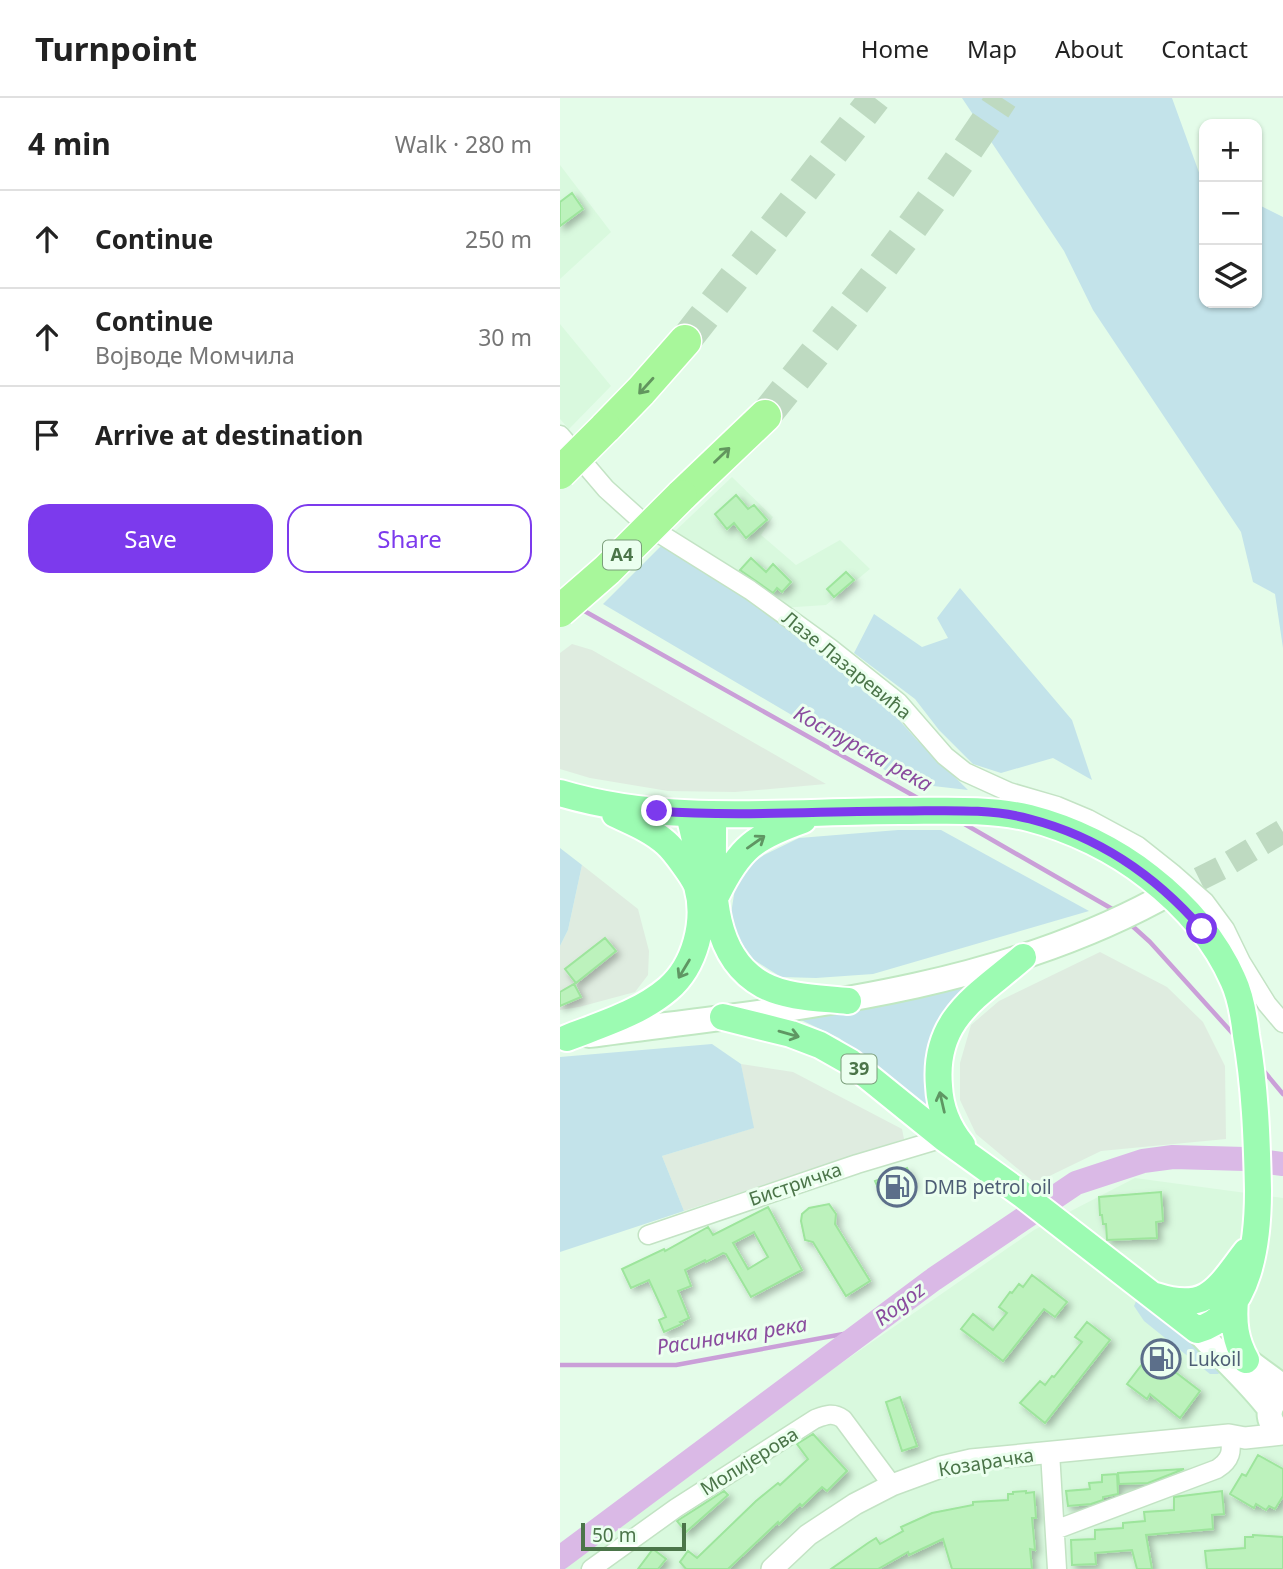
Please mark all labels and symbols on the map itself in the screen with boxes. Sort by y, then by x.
one-way arrow [638,376,654,394]
one-way arrow [713,447,730,464]
road number: A4 [603,541,641,570]
street label: Лазе Лазаревића [777,605,917,725]
water label: Костурска река [789,699,938,798]
route end [641,795,672,826]
one-way arrow [746,834,765,849]
route start [1186,913,1217,944]
one-way arrow [677,958,691,978]
one-way arrow [777,1029,799,1042]
road number: 39 [842,1054,876,1084]
one-way arrow [934,1091,948,1114]
street label: Бистричка [745,1156,845,1212]
fuel station icon: DMB petrol oil [876,1166,918,1208]
place label: DMB petrol oil [924,1174,1052,1200]
water label: Rogoz [868,1274,931,1332]
water label: Расиначка река [654,1309,809,1361]
fuel station icon: Lukoil [1140,1338,1182,1380]
place label: Lukoil [1188,1346,1241,1372]
street label: Молијерова [695,1421,803,1501]
street label: Козарачка [936,1442,1036,1482]
scale bar [581,1520,686,1552]

